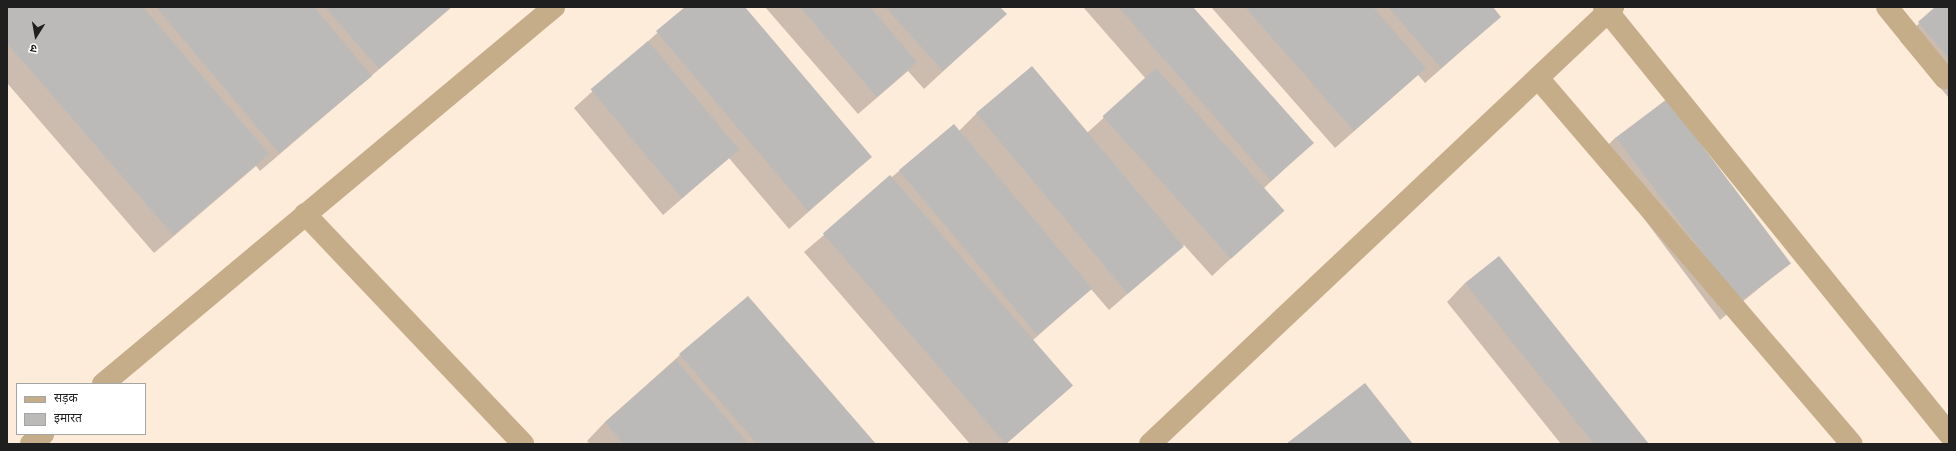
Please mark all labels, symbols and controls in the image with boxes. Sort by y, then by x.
north arrow [16,16,56,56]
text: उ [29,41,38,55]
legend [16,383,146,435]
text: सड़क [54,391,78,405]
text: इमारत [54,411,82,425]

